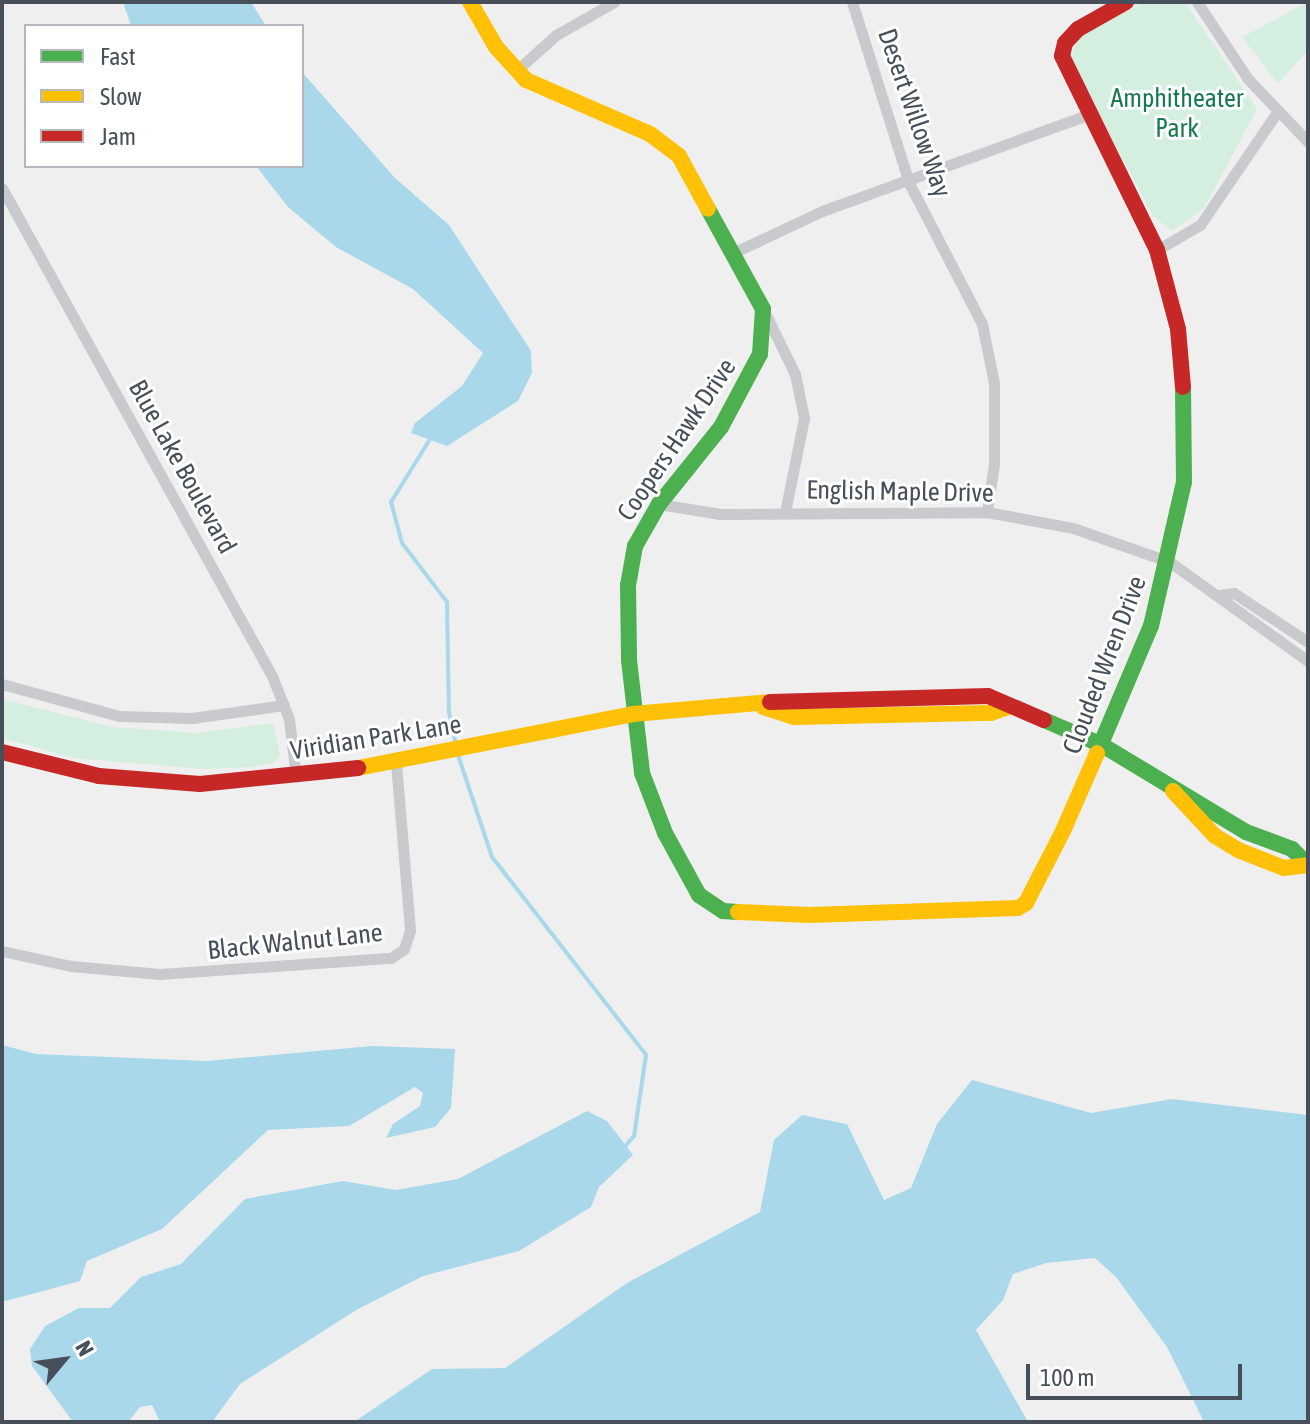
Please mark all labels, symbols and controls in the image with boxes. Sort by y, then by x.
legend [24,24,304,168]
street label: Desert Willow Way [871,25,957,201]
text: Fast [100,43,136,70]
text: Slow [100,83,142,110]
park label: Amphitheater Park [1110,83,1244,144]
text: Jam [100,123,136,150]
street label: Coopers Hawk Drive [611,353,743,527]
street label: Blue Lake Boulevard [121,375,243,559]
street label: English Maple Drive [806,475,994,509]
street label: Clouded Wren Drive [1057,572,1153,758]
street label: Viridian Park Lane [288,709,464,767]
street label: Black Walnut Lane [206,917,384,967]
north arrow [24,1320,104,1400]
text: N [70,1336,100,1360]
scale bar [1030,1348,1246,1398]
text: 100 m [1040,1364,1094,1391]

